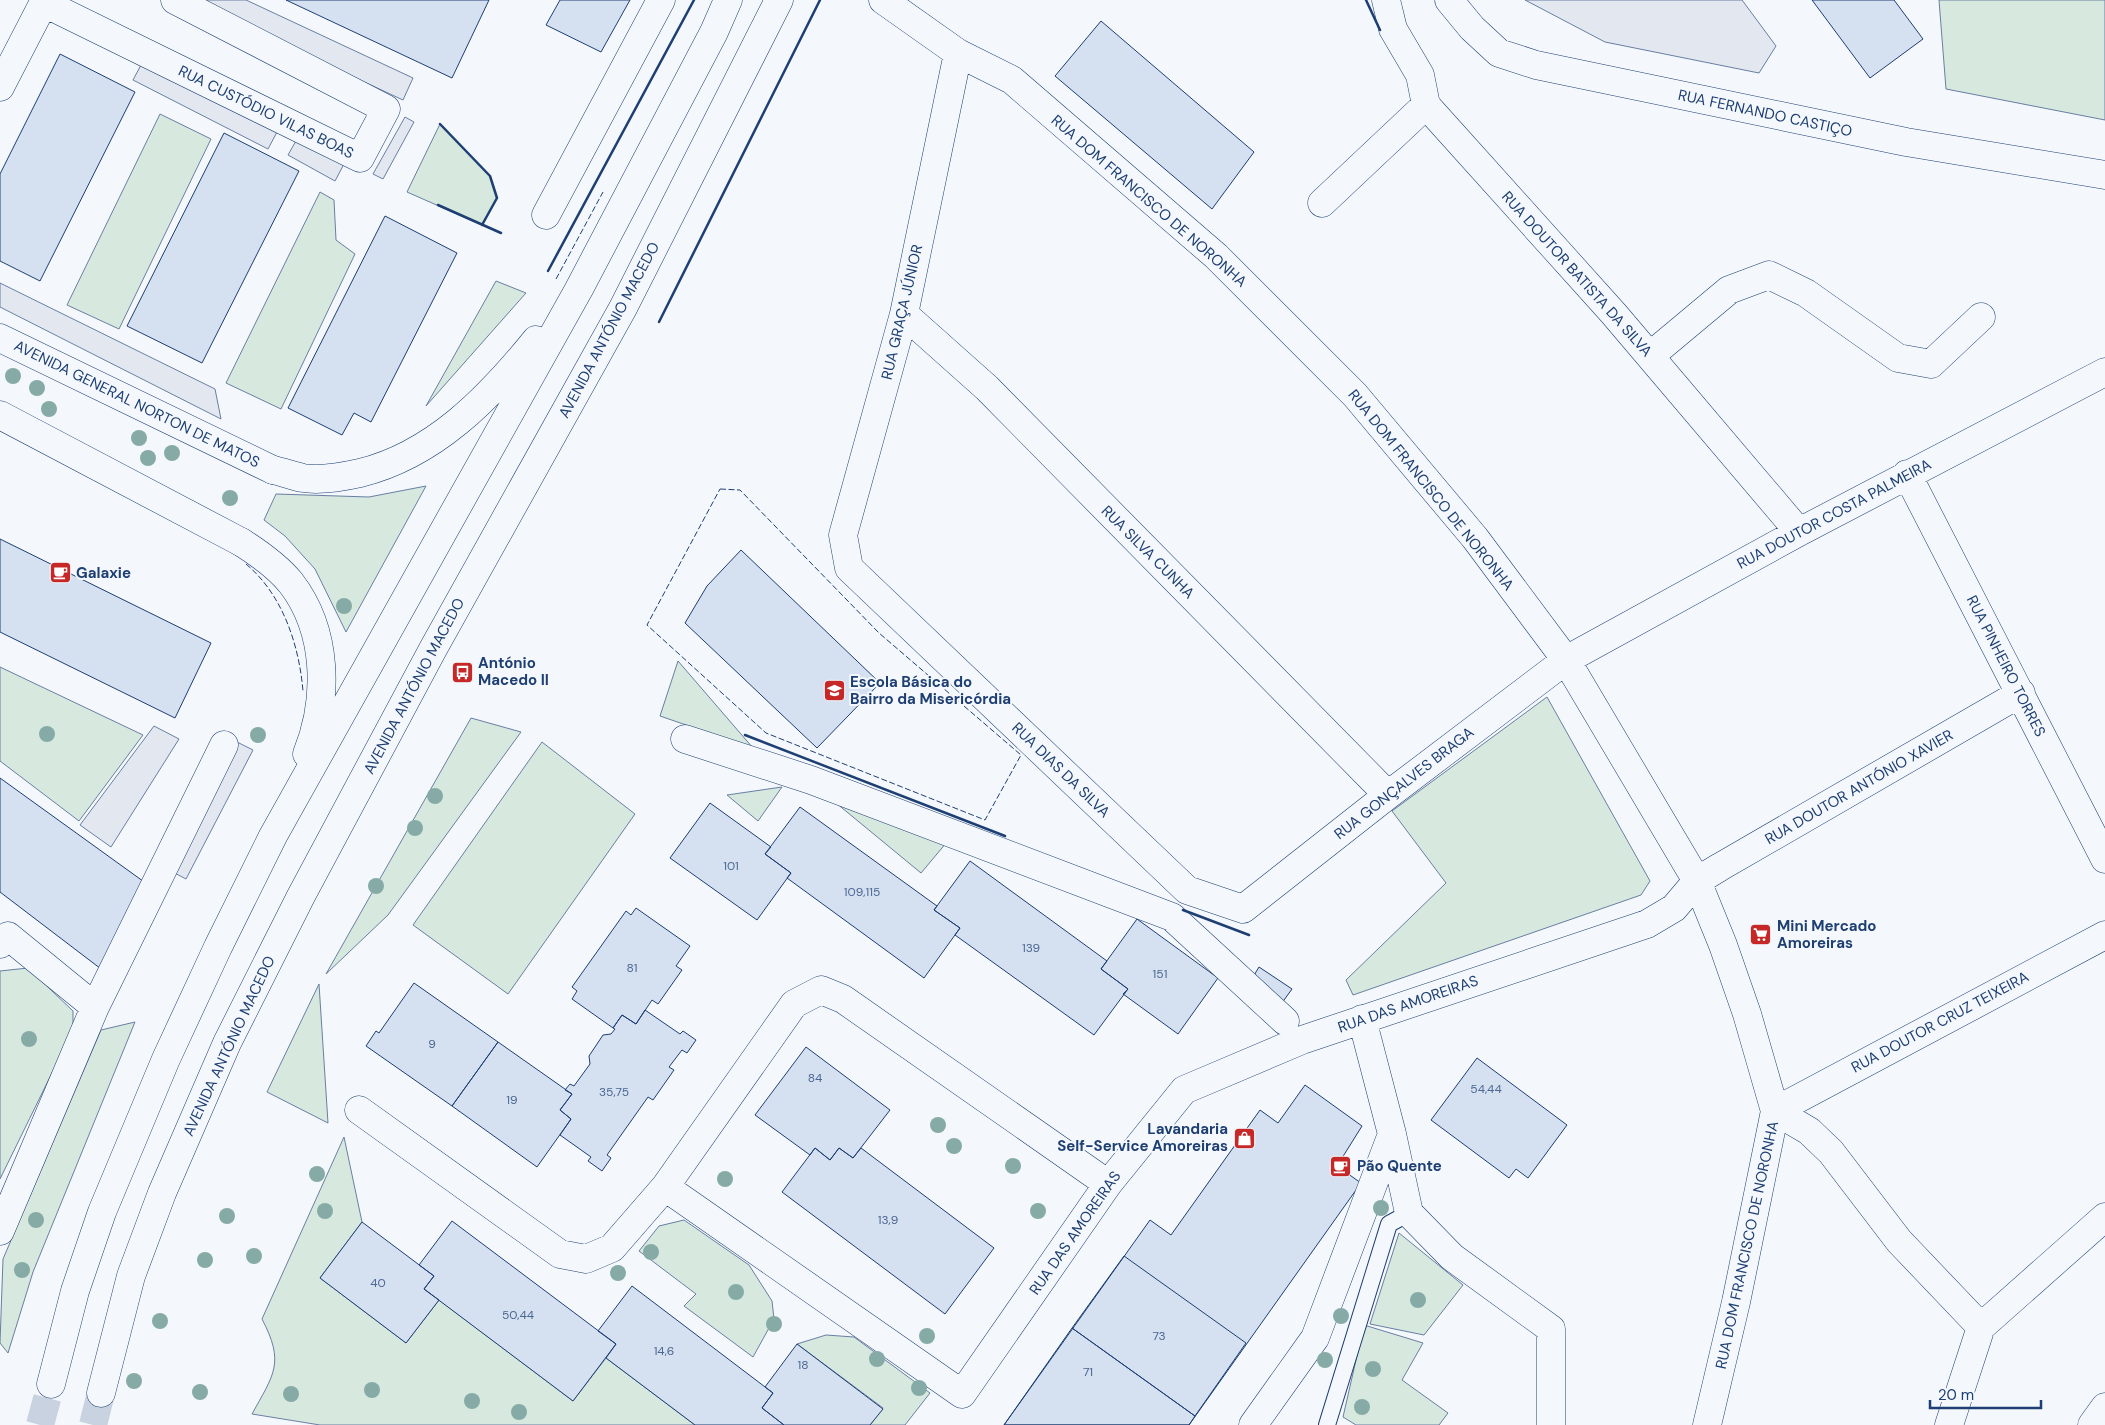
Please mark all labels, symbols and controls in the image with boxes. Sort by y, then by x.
street label: RUA CUSTÓDIO VILAS BOAS [175,61,357,163]
street label: RUA FERNANDO CASTIÇO [1676,85,1854,141]
street label: RUA DOM FRANCISCO DE NORONHA [1047,110,1251,292]
street label: RUA DOUTOR BATISTA DA SILVA [1497,187,1657,361]
street label: AVENIDA ANTÓNIO MACEDO [554,238,664,422]
street label: RUA GRAÇA JÚNIOR [877,242,927,382]
street label: AVENIDA GENERAL NORTON DE MATOS [11,336,263,473]
street label: RUA DOM FRANCISCO DE NORONHA [1344,385,1518,595]
street label: RUA DOUTOR COSTA PALMEIRA [1733,454,1935,574]
street label: RUA SILVA CUNHA [1097,501,1199,603]
cafe icon: Galaxie [48,561,72,585]
place label: Galaxie [76,563,131,583]
street label: RUA PINHEIRO TORRES [1962,592,2050,740]
street label: AVENIDA ANTÓNIO MACEDO [359,594,469,778]
place label: António Macedo II [478,653,549,690]
bus stop icon: António Macedo II [450,660,474,684]
place label: Escola Básica do Bairro da Misericórdia [850,672,1011,709]
school or university icon: Escola Básica do Bairro da Misericórdia [822,679,846,703]
street label: RUA DIAS DA SILVA [1008,718,1114,822]
street label: RUA GONÇALVES BRAGA [1330,722,1478,844]
street label: RUA DOUTOR ANTÓNIO XAVIER [1761,725,1957,849]
house number: 101 [723,858,739,874]
house number: 109,115 [844,884,880,900]
place label: Mini Mercado Amoreiras [1777,916,1877,953]
supermarket icon: Mini Mercado Amoreiras [1749,923,1773,947]
house number: 139 [1022,940,1040,956]
street label: AVENIDA ANTÓNIO MACEDO [178,953,280,1139]
house number: 81 [627,960,637,976]
house number: 151 [1153,966,1167,982]
street label: RUA DOUTOR CRUZ TEIXEIRA [1848,967,2032,1077]
street label: RUA DAS AMOREIRAS [1335,971,1481,1037]
house number: 9 [428,1036,436,1052]
house number: 84 [808,1070,822,1086]
house number: 54,44 [1470,1081,1502,1097]
house number: 35,75 [599,1084,629,1100]
house number: 19 [506,1092,518,1108]
place label: Lavandaria Self-Service Amoreiras [1057,1119,1228,1156]
street label: RUA DOM FRANCISCO DE NORONHA [1711,1119,1783,1371]
shop icon: Lavandaria Self-Service Amoreiras [1232,1126,1256,1150]
cafe icon: Pão Quente [1329,1154,1353,1178]
place label: Pão Quente [1357,1156,1442,1176]
street label: RUA DAS AMOREIRAS [1025,1167,1126,1299]
house number: 13,9 [878,1212,898,1228]
house number: 40 [370,1275,386,1291]
house number: 50,44 [502,1307,534,1323]
house number: 73 [1152,1328,1166,1344]
house number: 14,6 [654,1343,674,1359]
house number: 18 [797,1357,809,1373]
house number: 71 [1083,1364,1093,1380]
scale bar [1930,1378,2041,1410]
text: 20 m [1938,1385,1974,1405]

